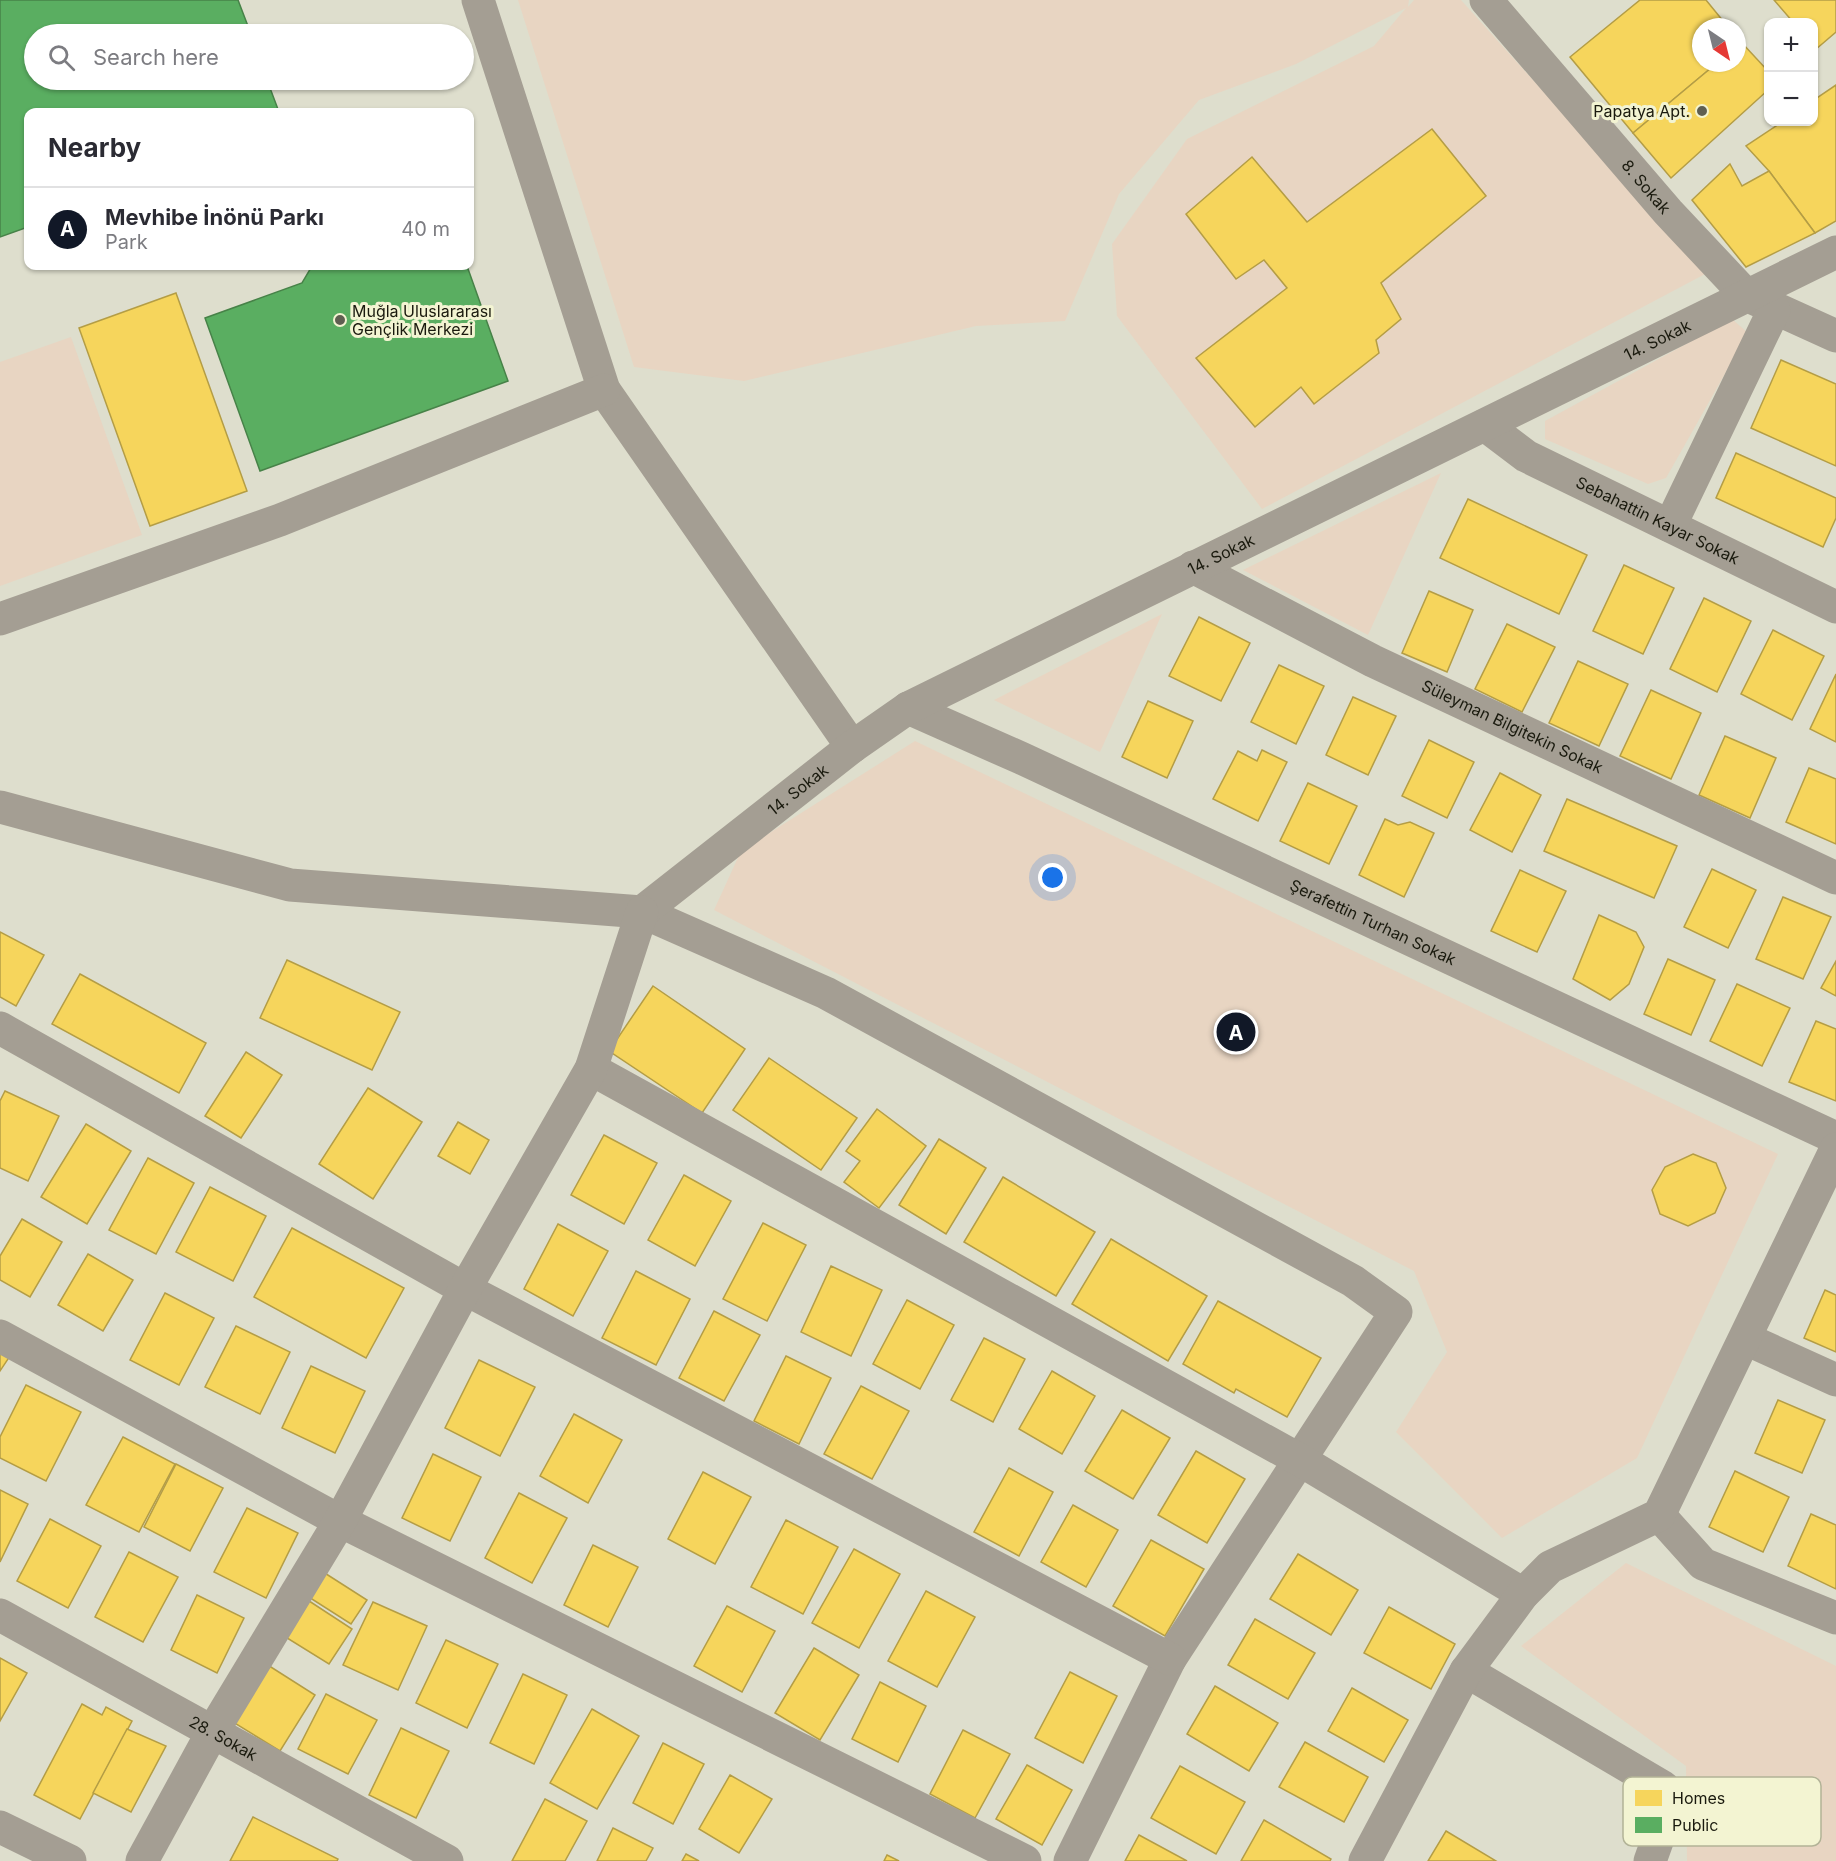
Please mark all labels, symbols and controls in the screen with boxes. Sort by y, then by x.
north arrow [1692,18,1746,72]
map controls [1764,18,1818,126]
button: + [1764,18,1818,72]
search box [24,24,474,90]
icon: search [45,41,78,74]
text: Search here [93,44,219,70]
button: − [1764,72,1818,126]
place label: Papatya Apt. [1593,101,1690,121]
marker: Papatya Apt. [1695,104,1709,118]
text: Nearby [48,132,141,163]
street label: 8. Sokak [1617,155,1675,218]
text: Mevhibe İnönü Parkı [105,204,324,230]
text: A [60,217,75,241]
text: 40 m [401,217,450,241]
text: Park [105,230,148,254]
place label: Muğla Uluslararası Gençlik Merkezi [352,301,492,339]
marker: Muğla Uluslararası Gençlik Merkezi [333,313,347,327]
street label: 14. Sokak [1620,315,1694,365]
street label: Sebahattin Kayar Sokak [1573,472,1743,569]
street label: 14. Sokak [1184,529,1258,579]
street label: Süleyman Bilgitekin Sokak [1419,675,1606,777]
street label: 14. Sokak [763,759,832,820]
your location [1038,863,1067,892]
street label: Şerafettin Turhan Sokak [1287,875,1459,970]
pin: A [1216,1010,1256,1054]
street label: 28. Sokak [186,1711,261,1765]
legend [1623,1777,1821,1846]
text: Homes [1672,1788,1725,1808]
text: Public [1672,1815,1718,1835]

